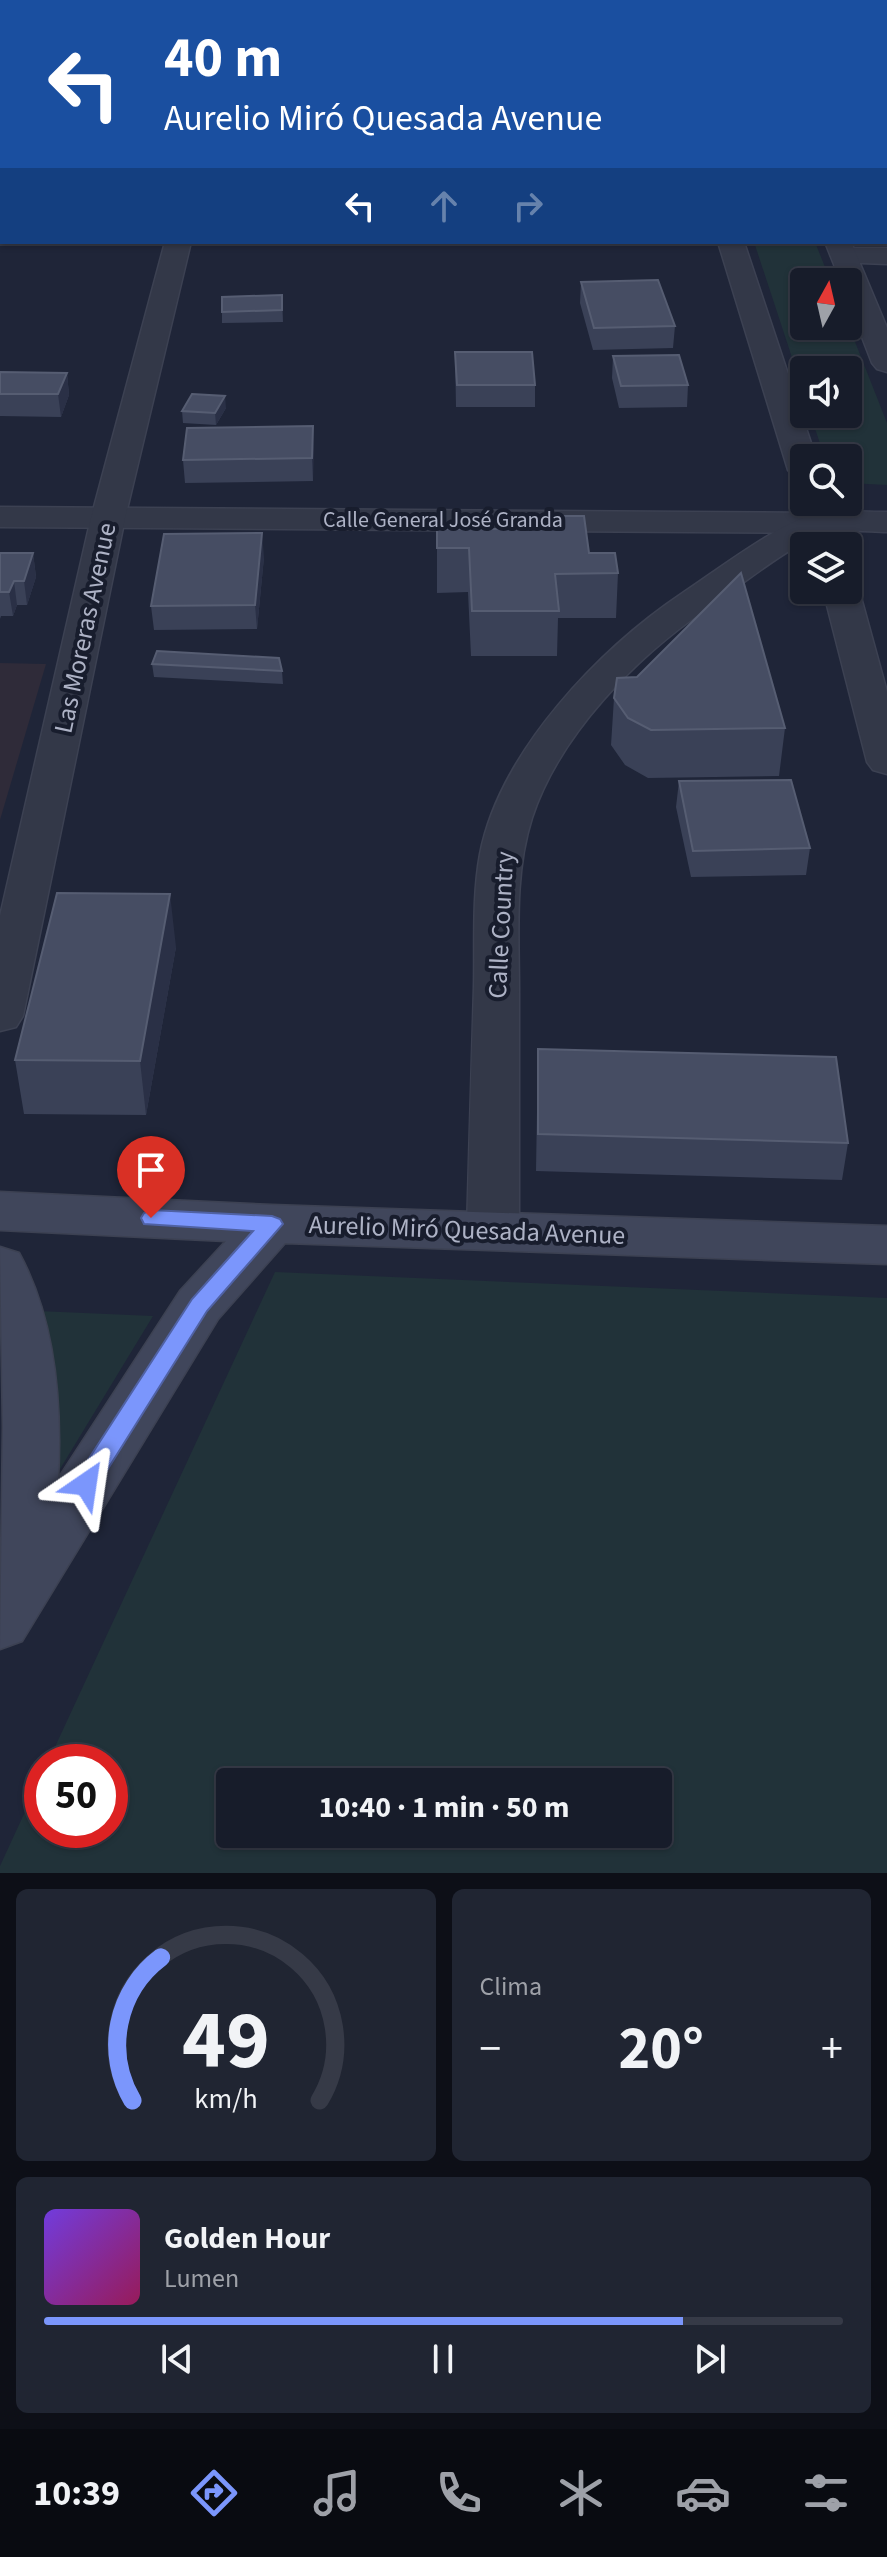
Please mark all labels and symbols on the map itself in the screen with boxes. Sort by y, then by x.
north arrow [790,268,862,340]
street label: Calle General José Granda [323,504,563,536]
street label: Las Moreras Avenue [45,519,125,737]
street label: Calle Country [479,851,523,999]
pin [117,1136,185,1218]
street label: Aurelio Miró Quesada Avenue [308,1206,626,1254]
position arrow [44,1442,128,1526]
speed limit sign: 50 [24,1744,128,1848]

